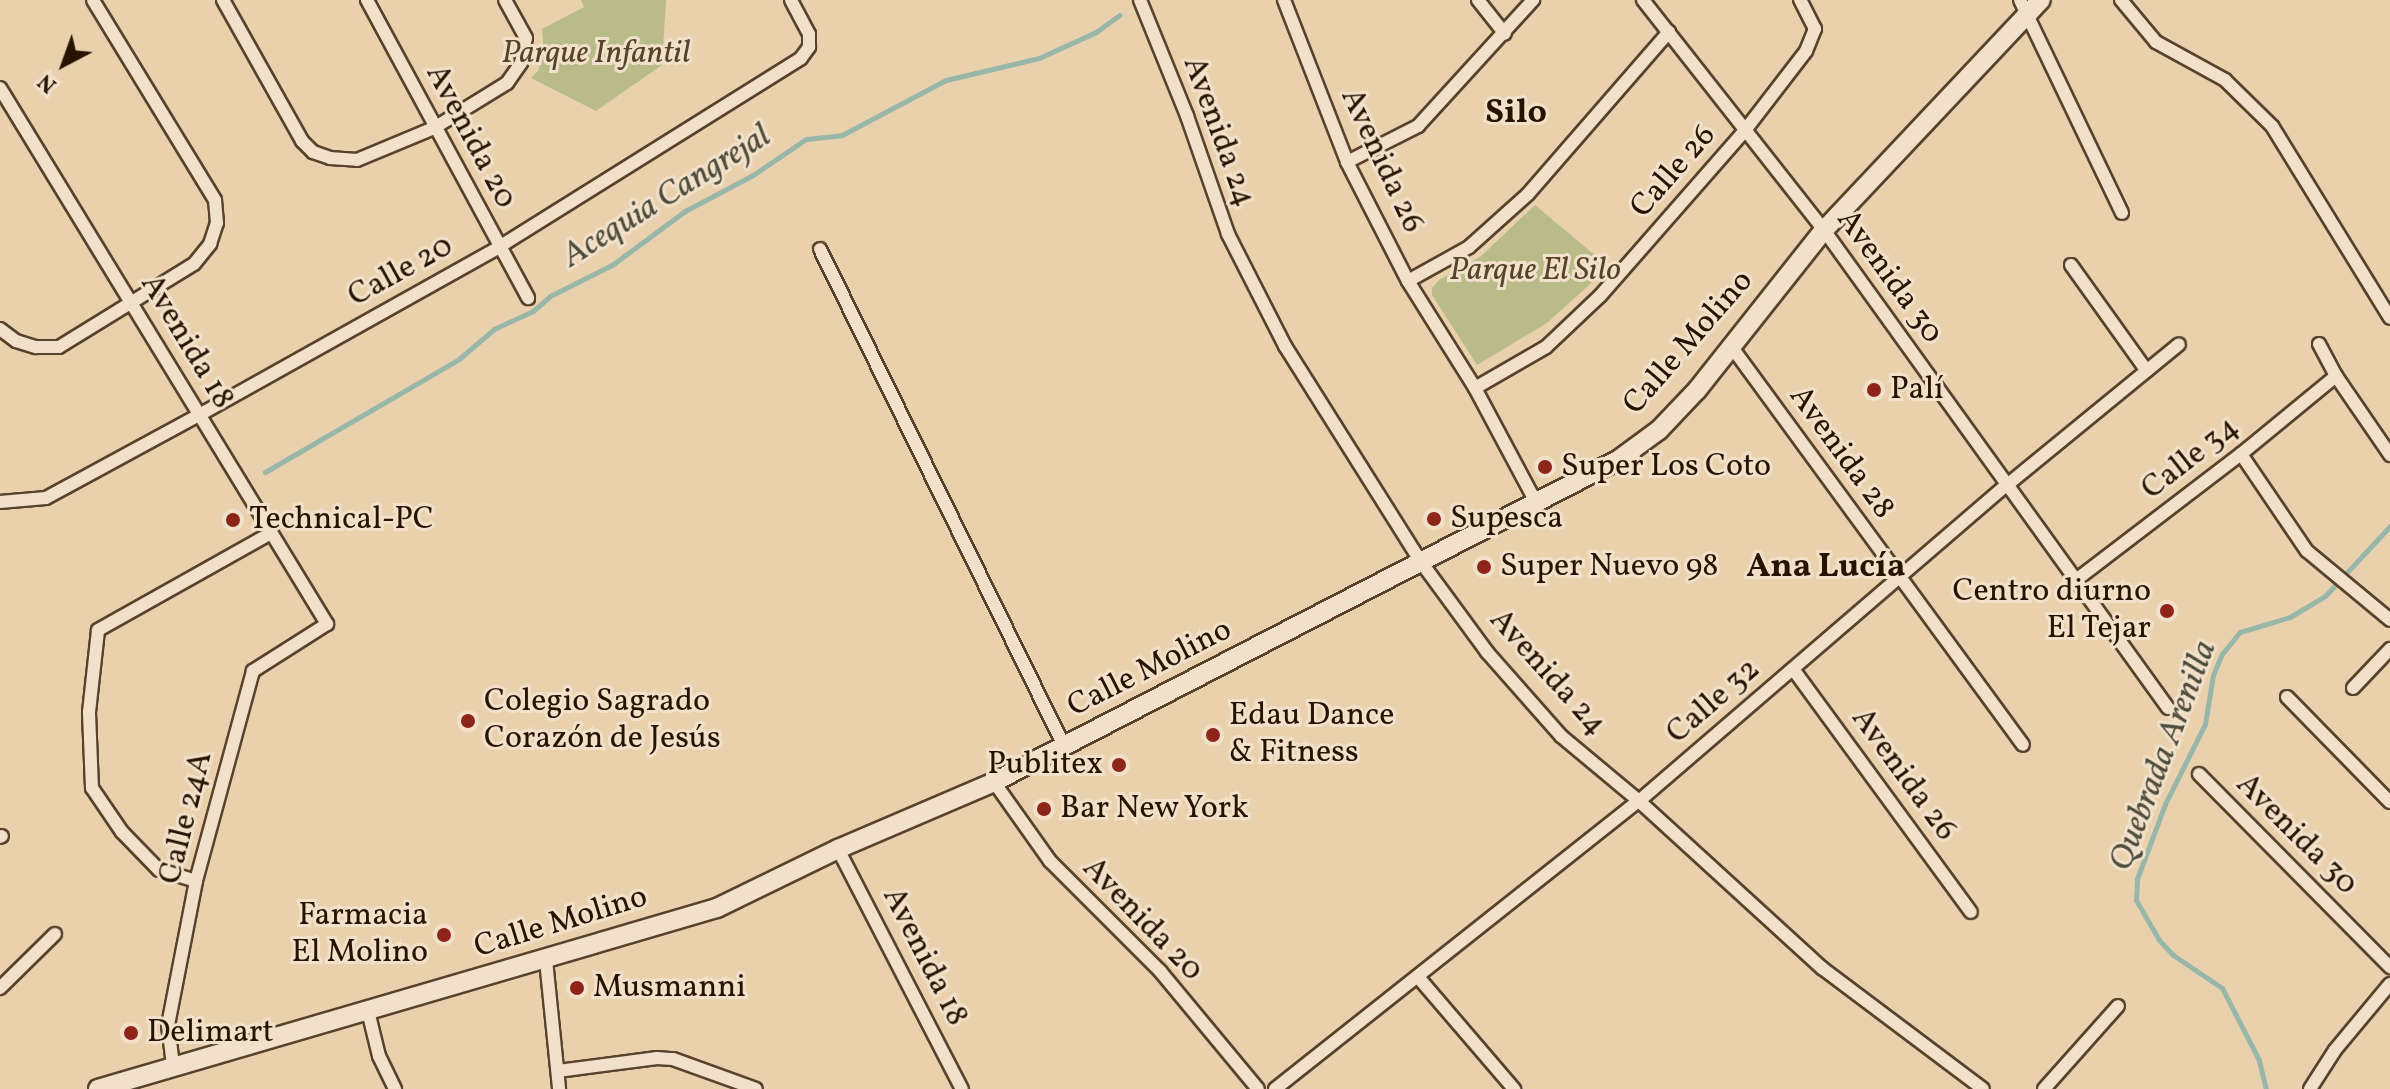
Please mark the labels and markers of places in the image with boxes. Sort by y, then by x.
place label: Palí [1890,371,1944,409]
marker: Palí [1865,381,1883,399]
place label: Super Los Coto [1561,448,1771,486]
marker: Super Los Coto [1536,458,1554,476]
place label: Supesca [1450,500,1563,538]
place label: Technical-PC [249,501,434,539]
marker: Supesca [1425,510,1443,528]
marker: Technical-PC [224,511,242,529]
place label: Super Nuevo 98 [1500,548,1719,586]
marker: Super Nuevo 98 [1475,558,1493,576]
place label: Centro diurno El Tejar [1953,574,2151,649]
marker: Centro diurno El Tejar [2158,602,2176,620]
place label: Colegio Sagrado Corazón de Jesús [484,684,721,759]
place label: Edau Dance & Fitness [1229,698,1395,773]
marker: Colegio Sagrado Corazón de Jesús [459,712,477,730]
marker: Edau Dance & Fitness [1204,726,1222,744]
place label: Publitex [987,746,1103,784]
marker: Publitex [1110,756,1128,774]
place label: Bar New York [1060,790,1251,828]
marker: Bar New York [1035,800,1053,818]
place label: Farmacia El Molino [292,898,428,973]
marker: Farmacia El Molino [435,926,453,944]
place label: Musmanni [593,969,746,1007]
marker: Musmanni [568,979,586,997]
place label: Delimart [147,1014,274,1052]
marker: Delimart [122,1024,140,1042]

